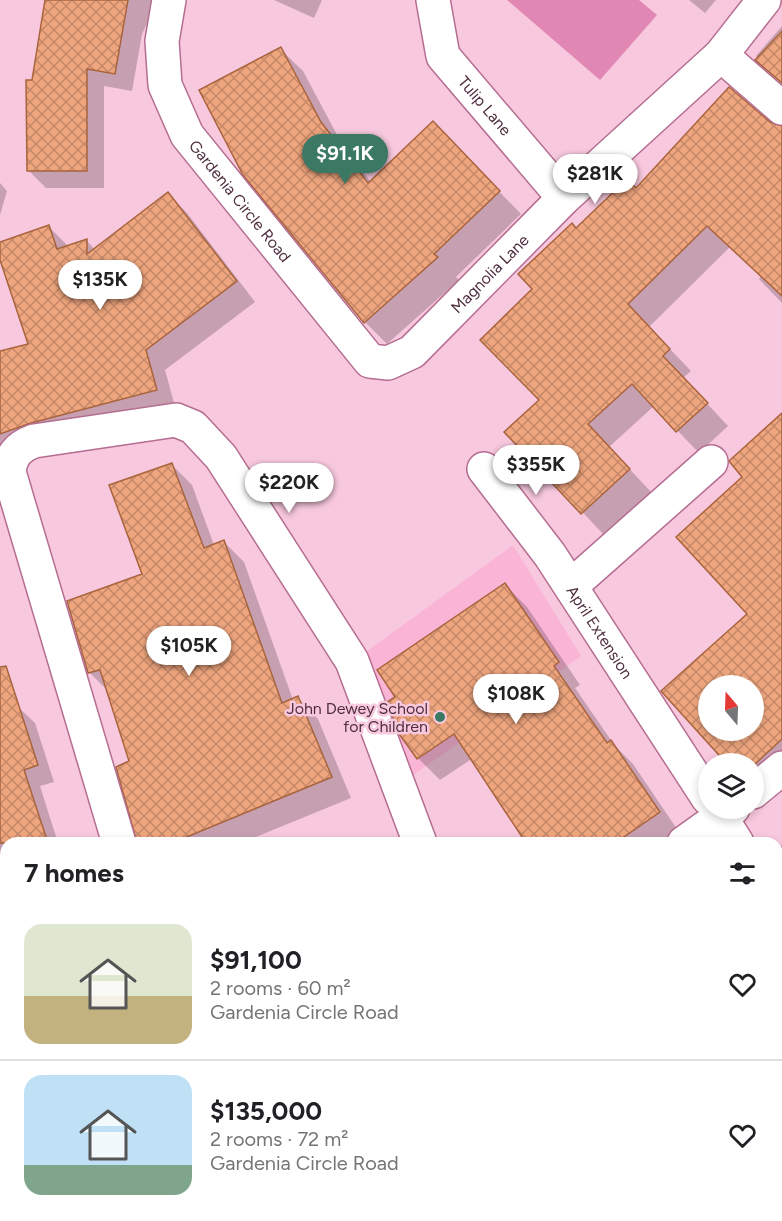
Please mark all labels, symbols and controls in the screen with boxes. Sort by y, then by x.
street label: Tulip Lane [454,72,516,140]
pin: $91.1K [296,134,394,185]
street label: Gardenia Circle Road [185,136,295,266]
text: $91.1K [316,141,374,165]
pin: $281K [553,154,637,205]
text: $281K [567,161,623,185]
street label: Magnolia Lane [447,230,533,317]
pin: $135K [58,260,142,311]
text: $135K [72,267,128,291]
pin: $355K [494,445,578,496]
text: $355K [507,452,565,476]
pin: $220K [247,463,331,514]
text: $220K [259,470,319,494]
street label: April Extension [562,582,637,682]
pin: $105K [147,626,231,677]
text: $105K [160,633,218,657]
pin: $108K [474,674,558,725]
north arrow [698,675,764,741]
map controls [698,675,764,819]
text: $108K [487,681,545,705]
place label: John Dewey School for Children [286,699,428,736]
marker: John Dewey School for Children [433,710,447,724]
button: layers [698,753,764,819]
text: 7 homes [24,857,124,889]
icon: filters [726,857,759,890]
text: $91,100 [210,944,302,976]
icon: home [72,948,144,1020]
icon: heart [726,968,759,1001]
text: 2 rooms · 60 m² [210,976,351,1000]
text: Gardenia Circle Road [210,1000,399,1024]
text: $135,000 [210,1095,322,1127]
icon: home [72,1099,144,1171]
icon: heart [726,1119,759,1152]
text: 2 rooms · 72 m² [210,1127,348,1151]
text: Gardenia Circle Road [210,1151,399,1175]

